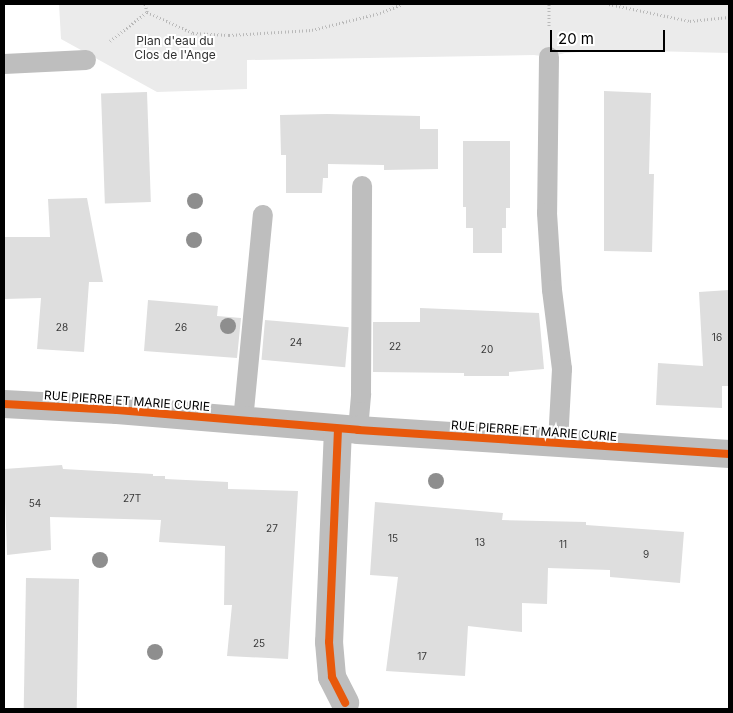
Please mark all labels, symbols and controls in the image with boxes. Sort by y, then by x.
scale bar [553,20,668,52]
text: 20 m [558,29,594,48]
park label: Plan d'eau du Clos de l'Ange [134,34,216,62]
house number: 28 [56,322,68,334]
house number: 26 [175,322,187,334]
house number: 16 [712,332,722,344]
house number: 24 [290,337,302,349]
house number: 22 [389,341,401,353]
house number: 20 [481,344,493,356]
street label: RUE PIERRE ET MARIE CURIE [44,388,210,414]
street label: RUE PIERRE ET MARIE CURIE [451,418,617,444]
house number: 27T [123,493,141,505]
house number: 54 [29,498,41,510]
house number: 27 [266,523,278,535]
house number: 15 [388,533,398,545]
house number: 13 [475,537,485,549]
house number: 11 [559,539,567,551]
house number: 9 [643,549,649,561]
house number: 25 [253,638,265,650]
house number: 17 [417,651,427,663]

